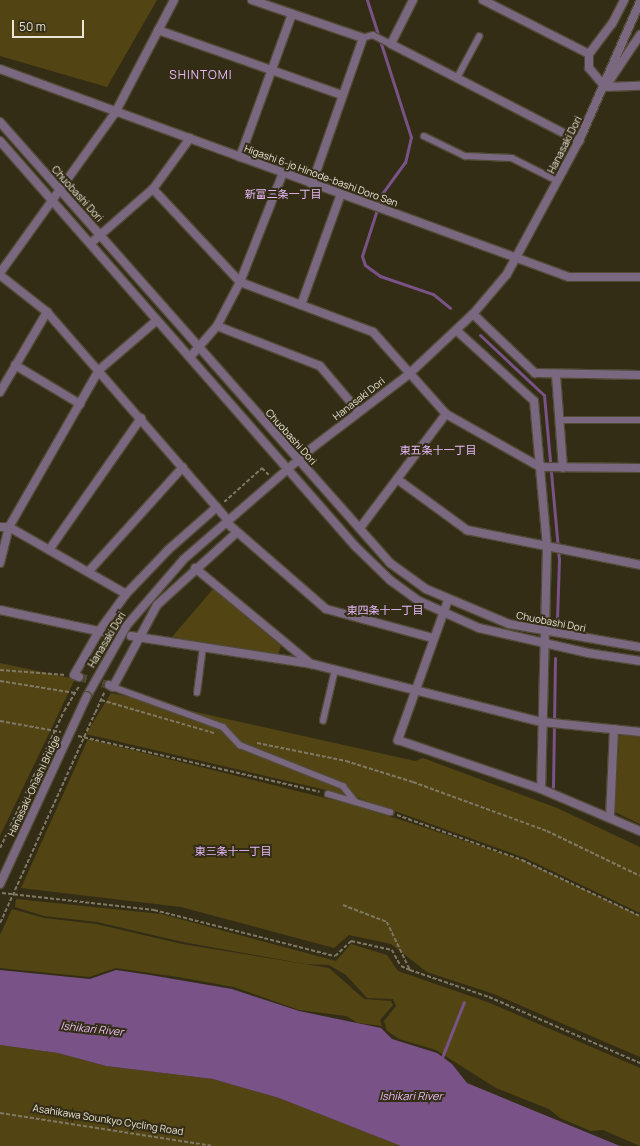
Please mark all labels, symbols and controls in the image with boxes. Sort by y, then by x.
scale bar [14,12,86,38]
text: 50 m [19,18,46,35]
district label: SHINTOMI [169,68,233,82]
street label: Hanasaki Dori [545,114,585,176]
street label: Higashi 6-jo Hinode-bashi Doro Sen [242,143,400,209]
street label: Chuobashi Dori [49,164,105,224]
district label: 新富二条一丁目 [245,187,321,201]
street label: Hanasaki Dori [331,375,387,423]
street label: Chuobashi Dori [263,407,319,467]
district label: 東五条十一丁目 [400,443,476,457]
district label: 東四条十一丁目 [347,603,423,617]
street label: Chuobashi Dori [515,609,587,635]
street label: Hanasaki Dori [86,610,128,670]
street label: Hanasaki-Ohashi Bridge [5,734,63,838]
district label: 東三条十一丁目 [195,844,271,858]
water label: Ishikari River [60,1019,124,1039]
water label: Ishikari River [379,1089,443,1103]
street label: Asahikawa Sounkyo Cycling Road [32,1102,184,1138]

